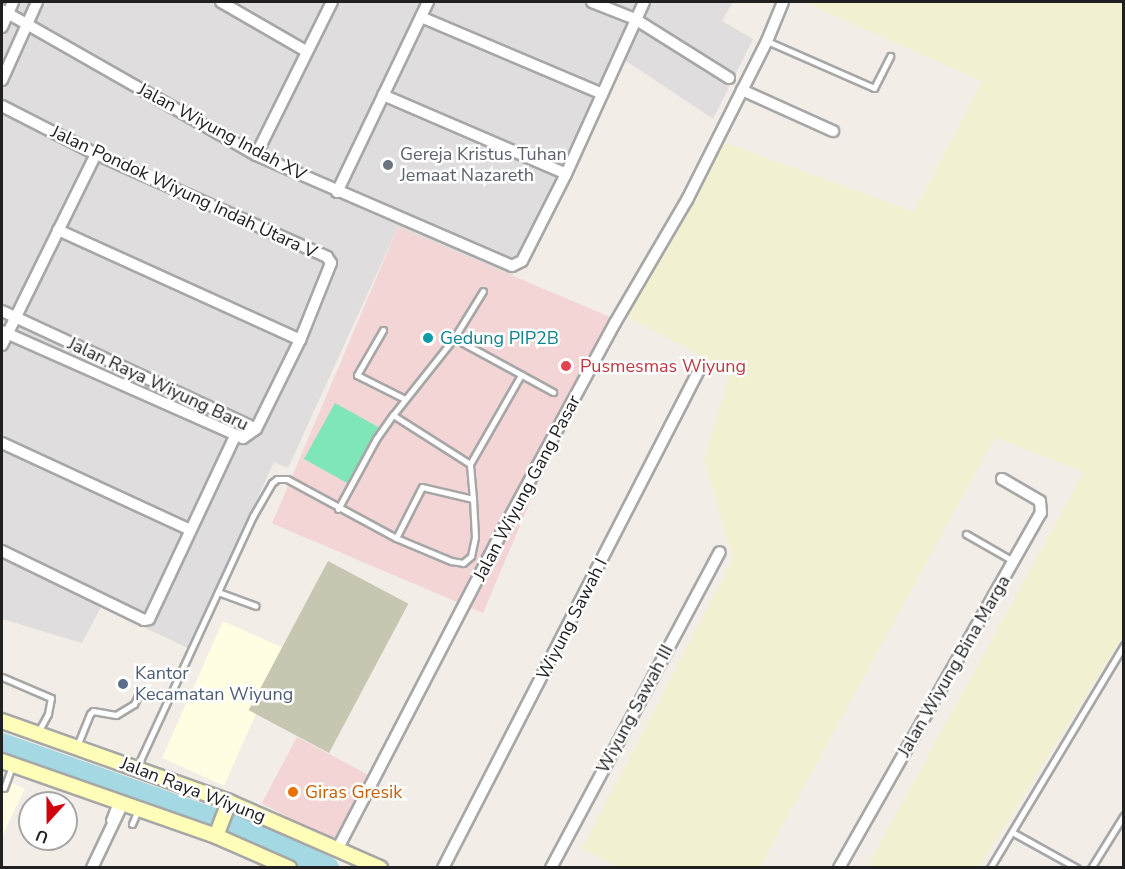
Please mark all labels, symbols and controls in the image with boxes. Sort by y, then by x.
street label: Jalan Wiyung Indah XV [134,78,310,186]
street label: Jalan Pondok Wiyung Indah Utara V [48,121,320,263]
place label: Gereja Kristus Tuhan Jemaat Nazareth [400,144,567,186]
marker: Gereja Kristus Tuhan Jemaat Nazareth [381,158,395,172]
place label: Gedung PIP2B [440,327,559,349]
marker: Gedung PIP2B [421,331,435,345]
street label: Jalan Raya Wiyung Baru [64,333,252,435]
place label: Pusmesmas Wiyung [580,355,746,377]
marker: Pusmesmas Wiyung [557,357,575,375]
street label: Jalan Wiyung Gang Pasar [469,392,585,584]
street label: Wiyung Sawah I [532,555,612,683]
street label: Jalan Wiyung Bina Marga [893,571,1015,761]
street label: Wiyung Sawah III [592,641,678,777]
place label: Kantor Kecamatan Wiyung [135,663,293,706]
marker: Kantor Kecamatan Wiyung [116,677,130,691]
street label: Jalan Raya Wiyung [117,752,269,828]
place label: Giras Gresik [305,781,402,803]
marker: Giras Gresik [286,785,300,799]
north arrow [18,791,78,851]
text: U [33,824,52,848]

